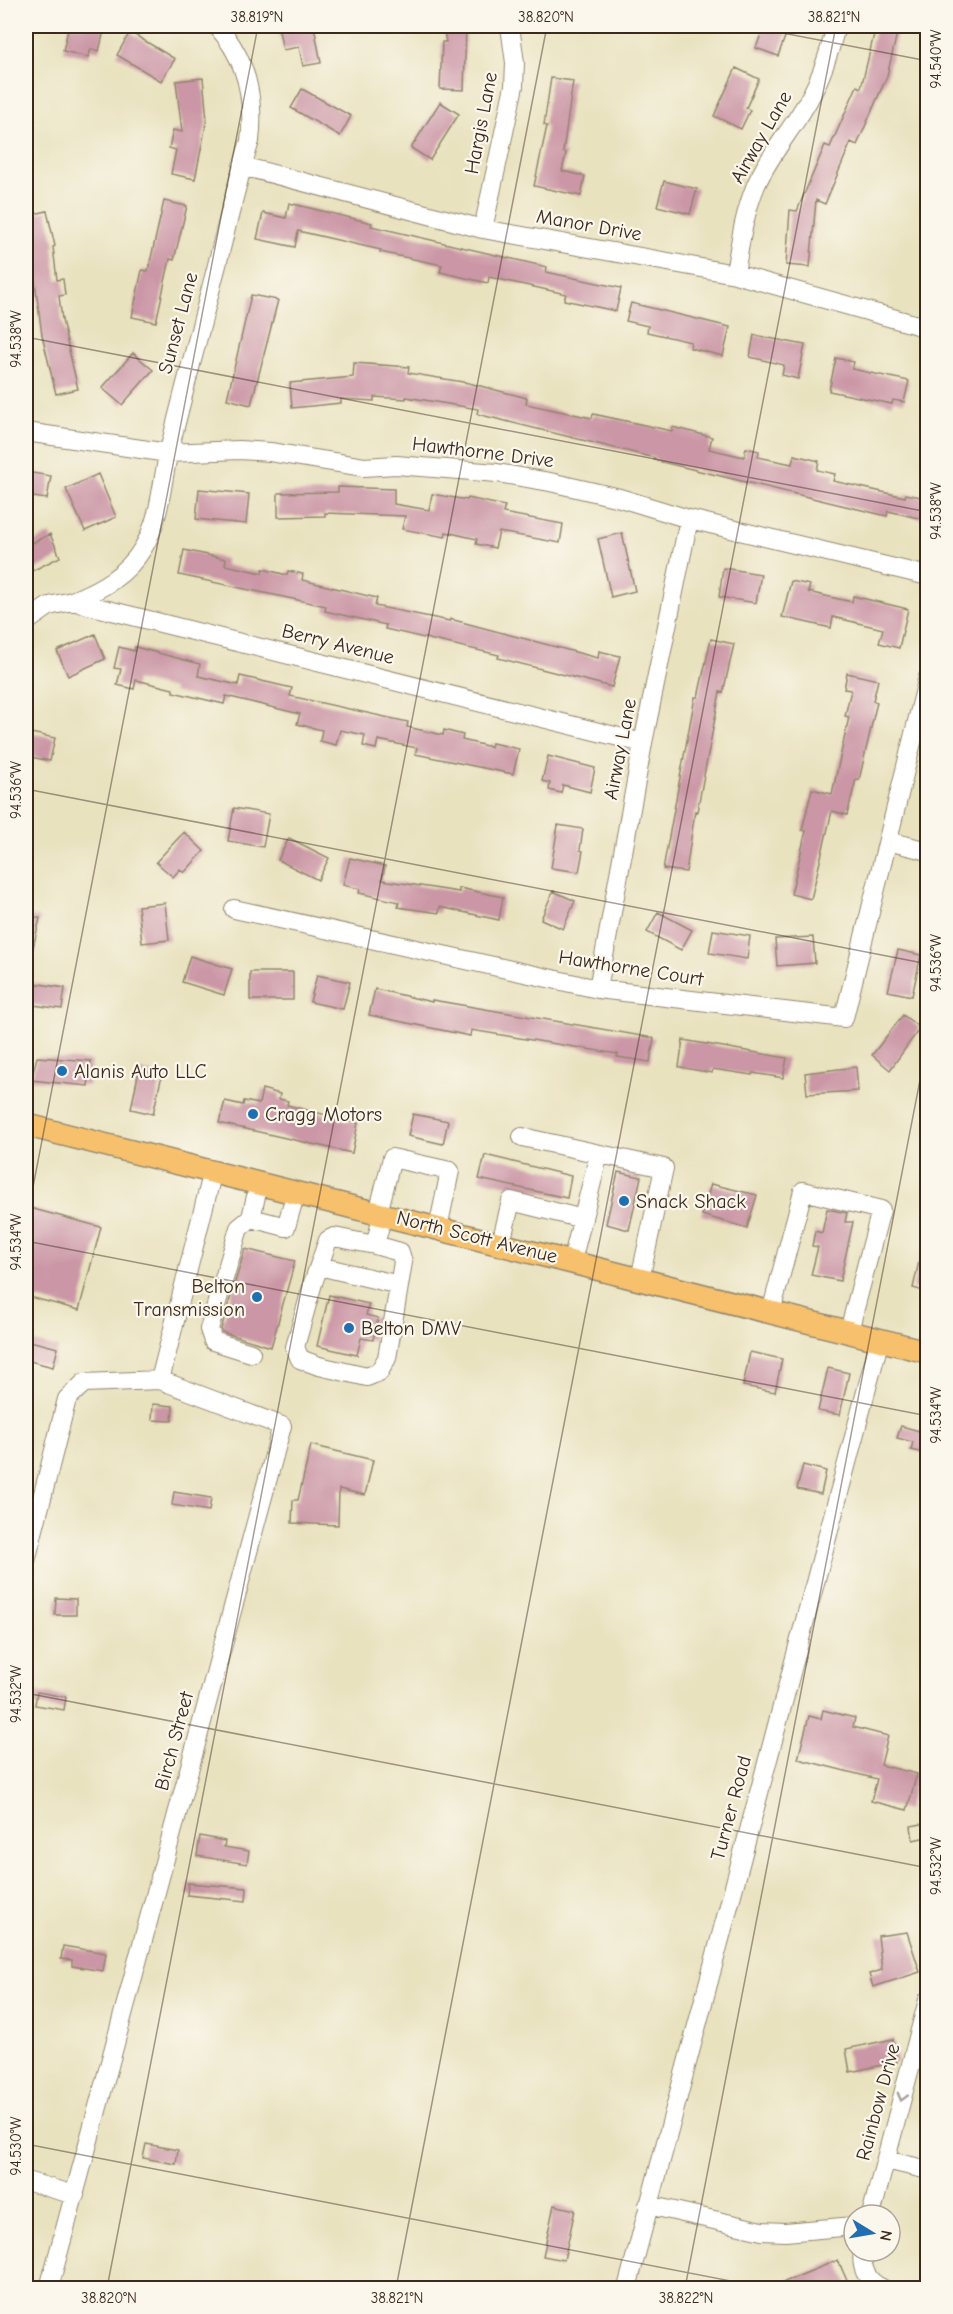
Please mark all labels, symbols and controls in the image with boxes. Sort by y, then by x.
text: 38.819°N [231,8,283,26]
text: 38.820°N [518,8,574,26]
text: 38.821°N [808,8,860,26]
text: 94.540°W [927,30,945,88]
street label: Hargis Lane [460,70,502,176]
street label: Airway Lane [725,87,797,187]
street label: Manor Drive [535,204,643,246]
street label: Sunset Lane [153,270,203,376]
text: 94.538°W [7,310,25,368]
street label: Hawthorne Drive [411,432,555,472]
text: 94.538°W [927,482,945,540]
street label: Berry Avenue [280,619,396,669]
street label: Airway Lane [599,696,641,802]
text: 94.536°W [7,761,25,819]
text: 94.536°W [927,934,945,992]
street label: Hawthorne Court [557,945,706,991]
place label: Alanis Auto LLC [74,1060,207,1083]
marker: Alanis Auto LLC [55,1064,69,1078]
place label: Cragg Motors [265,1103,382,1126]
marker: Cragg Motors [246,1107,260,1121]
place label: Snack Shack [636,1190,746,1213]
marker: Snack Shack [617,1194,631,1208]
street label: North Scott Avenue [394,1206,560,1268]
text: 94.534°W [7,1213,25,1271]
place label: Belton Transmission [133,1275,245,1321]
marker: Belton Transmission [250,1290,264,1304]
place label: Belton DMV [361,1317,462,1340]
marker: Belton DMV [342,1321,356,1335]
text: 94.534°W [927,1386,945,1444]
text: 94.532°W [7,1665,25,1723]
street label: Birch Street [150,1688,199,1793]
street label: Turner Road [706,1753,756,1863]
text: 94.532°W [927,1837,945,1895]
street label: Rainbow Drive [851,2041,905,2163]
one-way arrow [897,2092,910,2102]
text: 94.530°W [7,2116,25,2176]
north arrow [842,2203,902,2263]
text: N [876,2229,896,2243]
text: 38.820°N [81,2289,137,2307]
text: 38.821°N [371,2289,423,2307]
text: 38.822°N [659,2289,713,2307]

